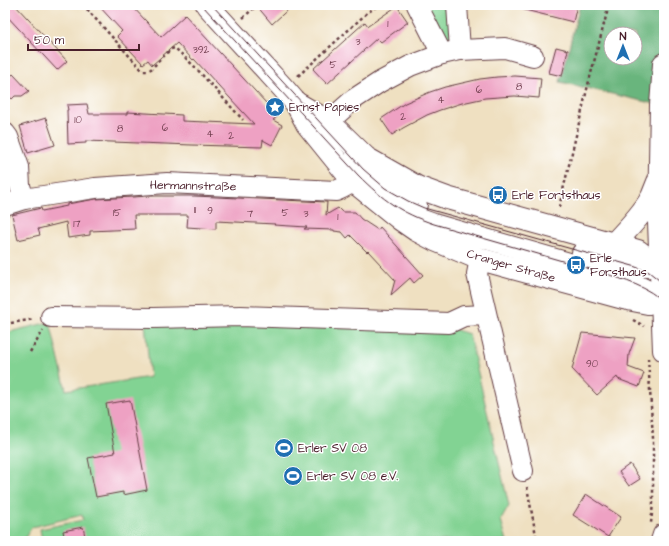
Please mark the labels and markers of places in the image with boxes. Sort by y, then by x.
place icon: Ernst Papies [264,96,286,118]
place label: Ernst Papies [289,99,359,116]
bus stop icon: Erle Fortsthaus [487,184,509,206]
place label: Erle Fortsthaus [512,187,600,204]
place label: Erle Forsthaus [590,250,647,281]
bus stop icon: Erle Forsthaus [565,254,587,276]
sports icon: Erler SV 08 [273,437,295,459]
place label: Erler SV 08 [298,440,367,457]
sports icon: Erler SV 08 e.V. [282,465,304,487]
place label: Erler SV 08 e.V. [307,468,398,485]

